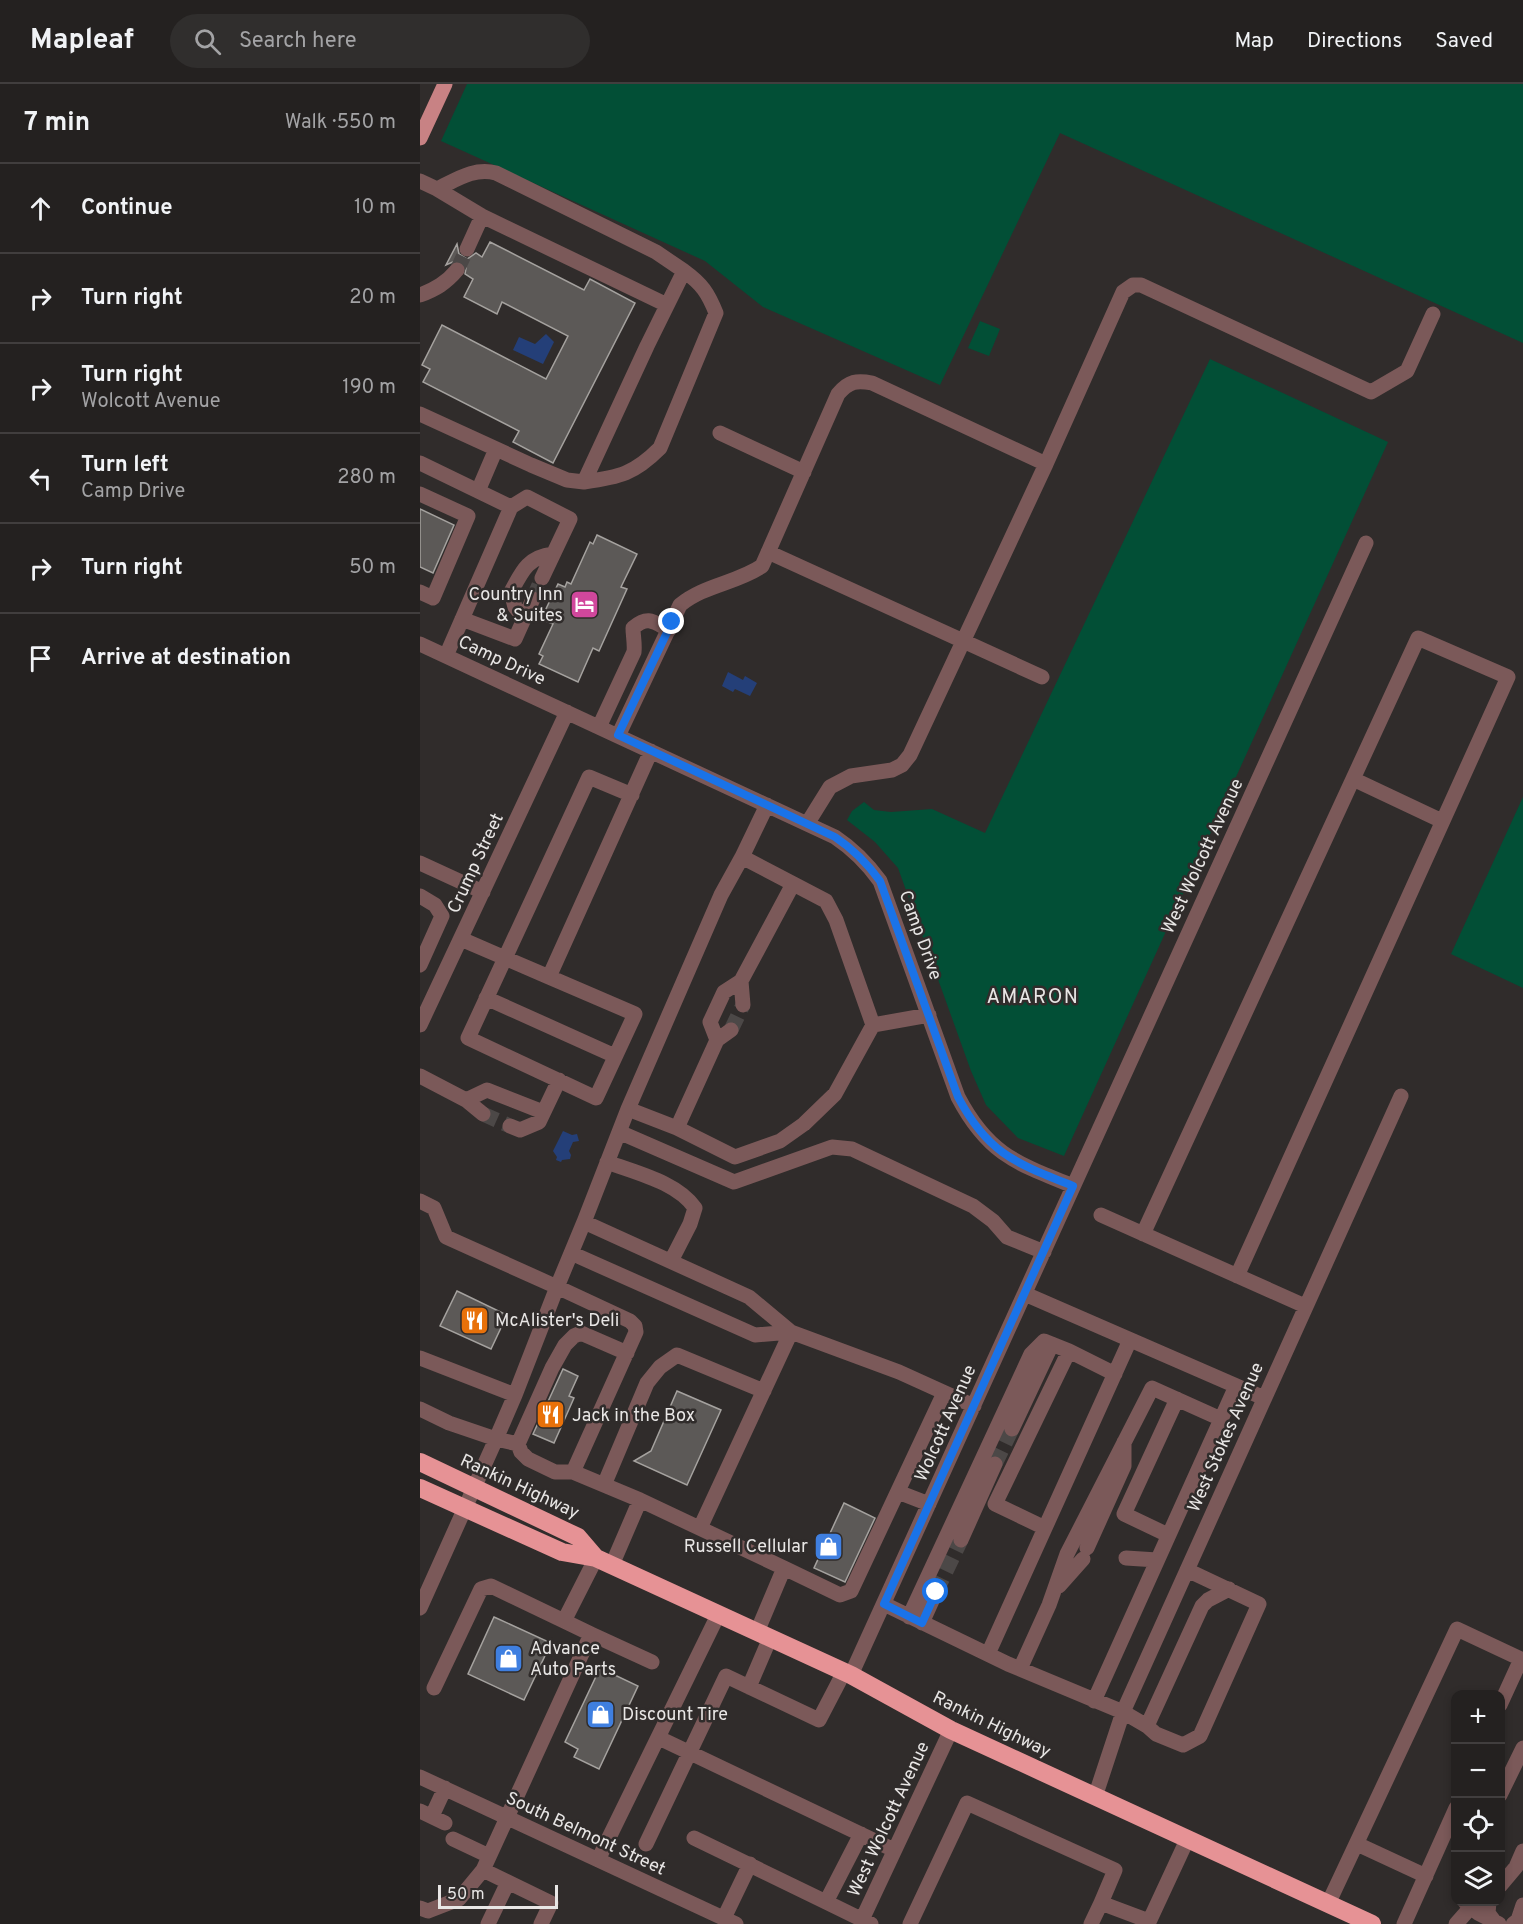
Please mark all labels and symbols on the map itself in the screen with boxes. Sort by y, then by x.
place label: Country Inn & Suites [469,584,563,628]
hotel icon: Country Inn & Suites [568,588,600,620]
route end [658,608,684,634]
street label: Camp Drive [454,631,549,692]
street label: West Wolcott Avenue [1157,775,1249,938]
street label: Crump Street [443,810,510,918]
street label: Camp Drive [893,887,946,984]
district label: AMARON [986,985,1080,1011]
restaurant icon: McAlister's Deli [458,1304,490,1336]
place label: McAlister's Deli [495,1310,619,1333]
street label: West Stokes Avenue [1183,1359,1270,1516]
street label: Wolcott Avenue [910,1362,982,1486]
restaurant icon: Jack in the Box [535,1399,567,1431]
place label: Jack in the Box [572,1405,695,1428]
street label: Rankin Highway [456,1450,583,1525]
shop icon: Russell Cellular [813,1530,845,1562]
place label: Russell Cellular [684,1536,808,1559]
route start [922,1578,948,1604]
place label: Advance Auto Parts [530,1638,616,1682]
shop icon: Advance Auto Parts [493,1642,525,1674]
street label: Rankin Highway [928,1687,1054,1764]
shop icon: Discount Tire [585,1698,617,1730]
place label: Discount Tire [622,1704,728,1727]
street label: West Wolcott Avenue [843,1738,935,1901]
street label: South Belmont Street [502,1787,669,1881]
scale bar [438,1882,558,1910]

